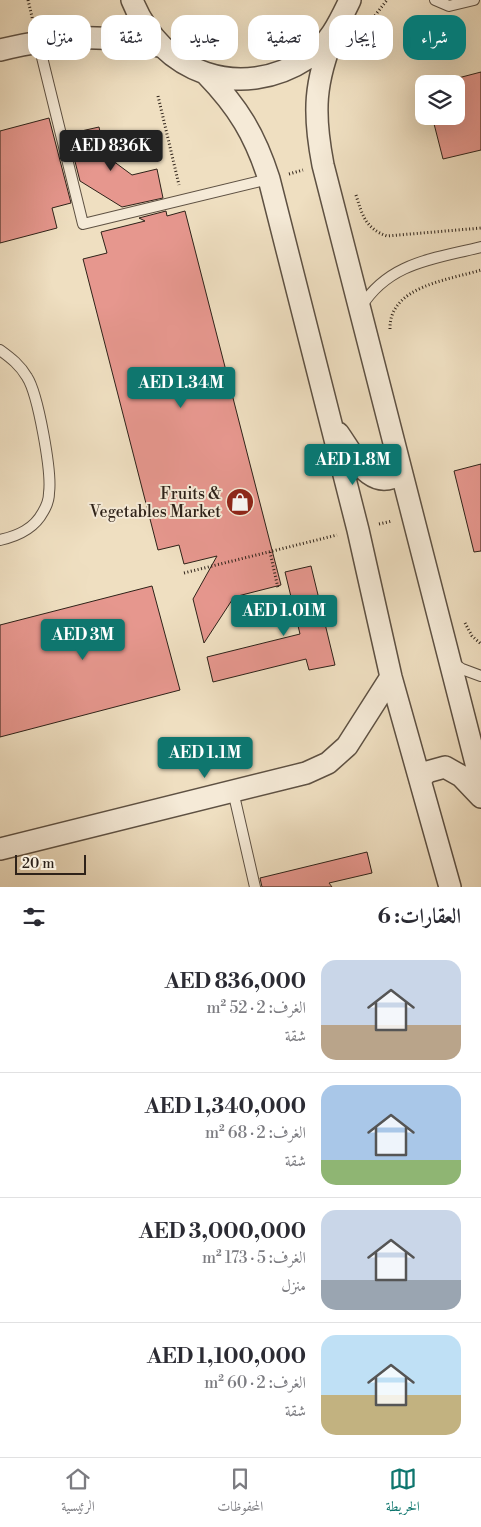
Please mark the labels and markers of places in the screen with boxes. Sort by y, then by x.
pin: AED 836K [59,130,163,172]
pin: AED 1.34M [124,366,238,409]
pin: AED 1.8M [301,444,405,486]
place label: Fruits & Vegetables Market [88,484,221,522]
shop icon: Fruits & Vegetables Market [225,487,255,517]
pin: AED 1.01M [227,594,341,637]
pin: AED 3M [42,618,124,661]
pin: AED 1.1M [153,736,257,779]

